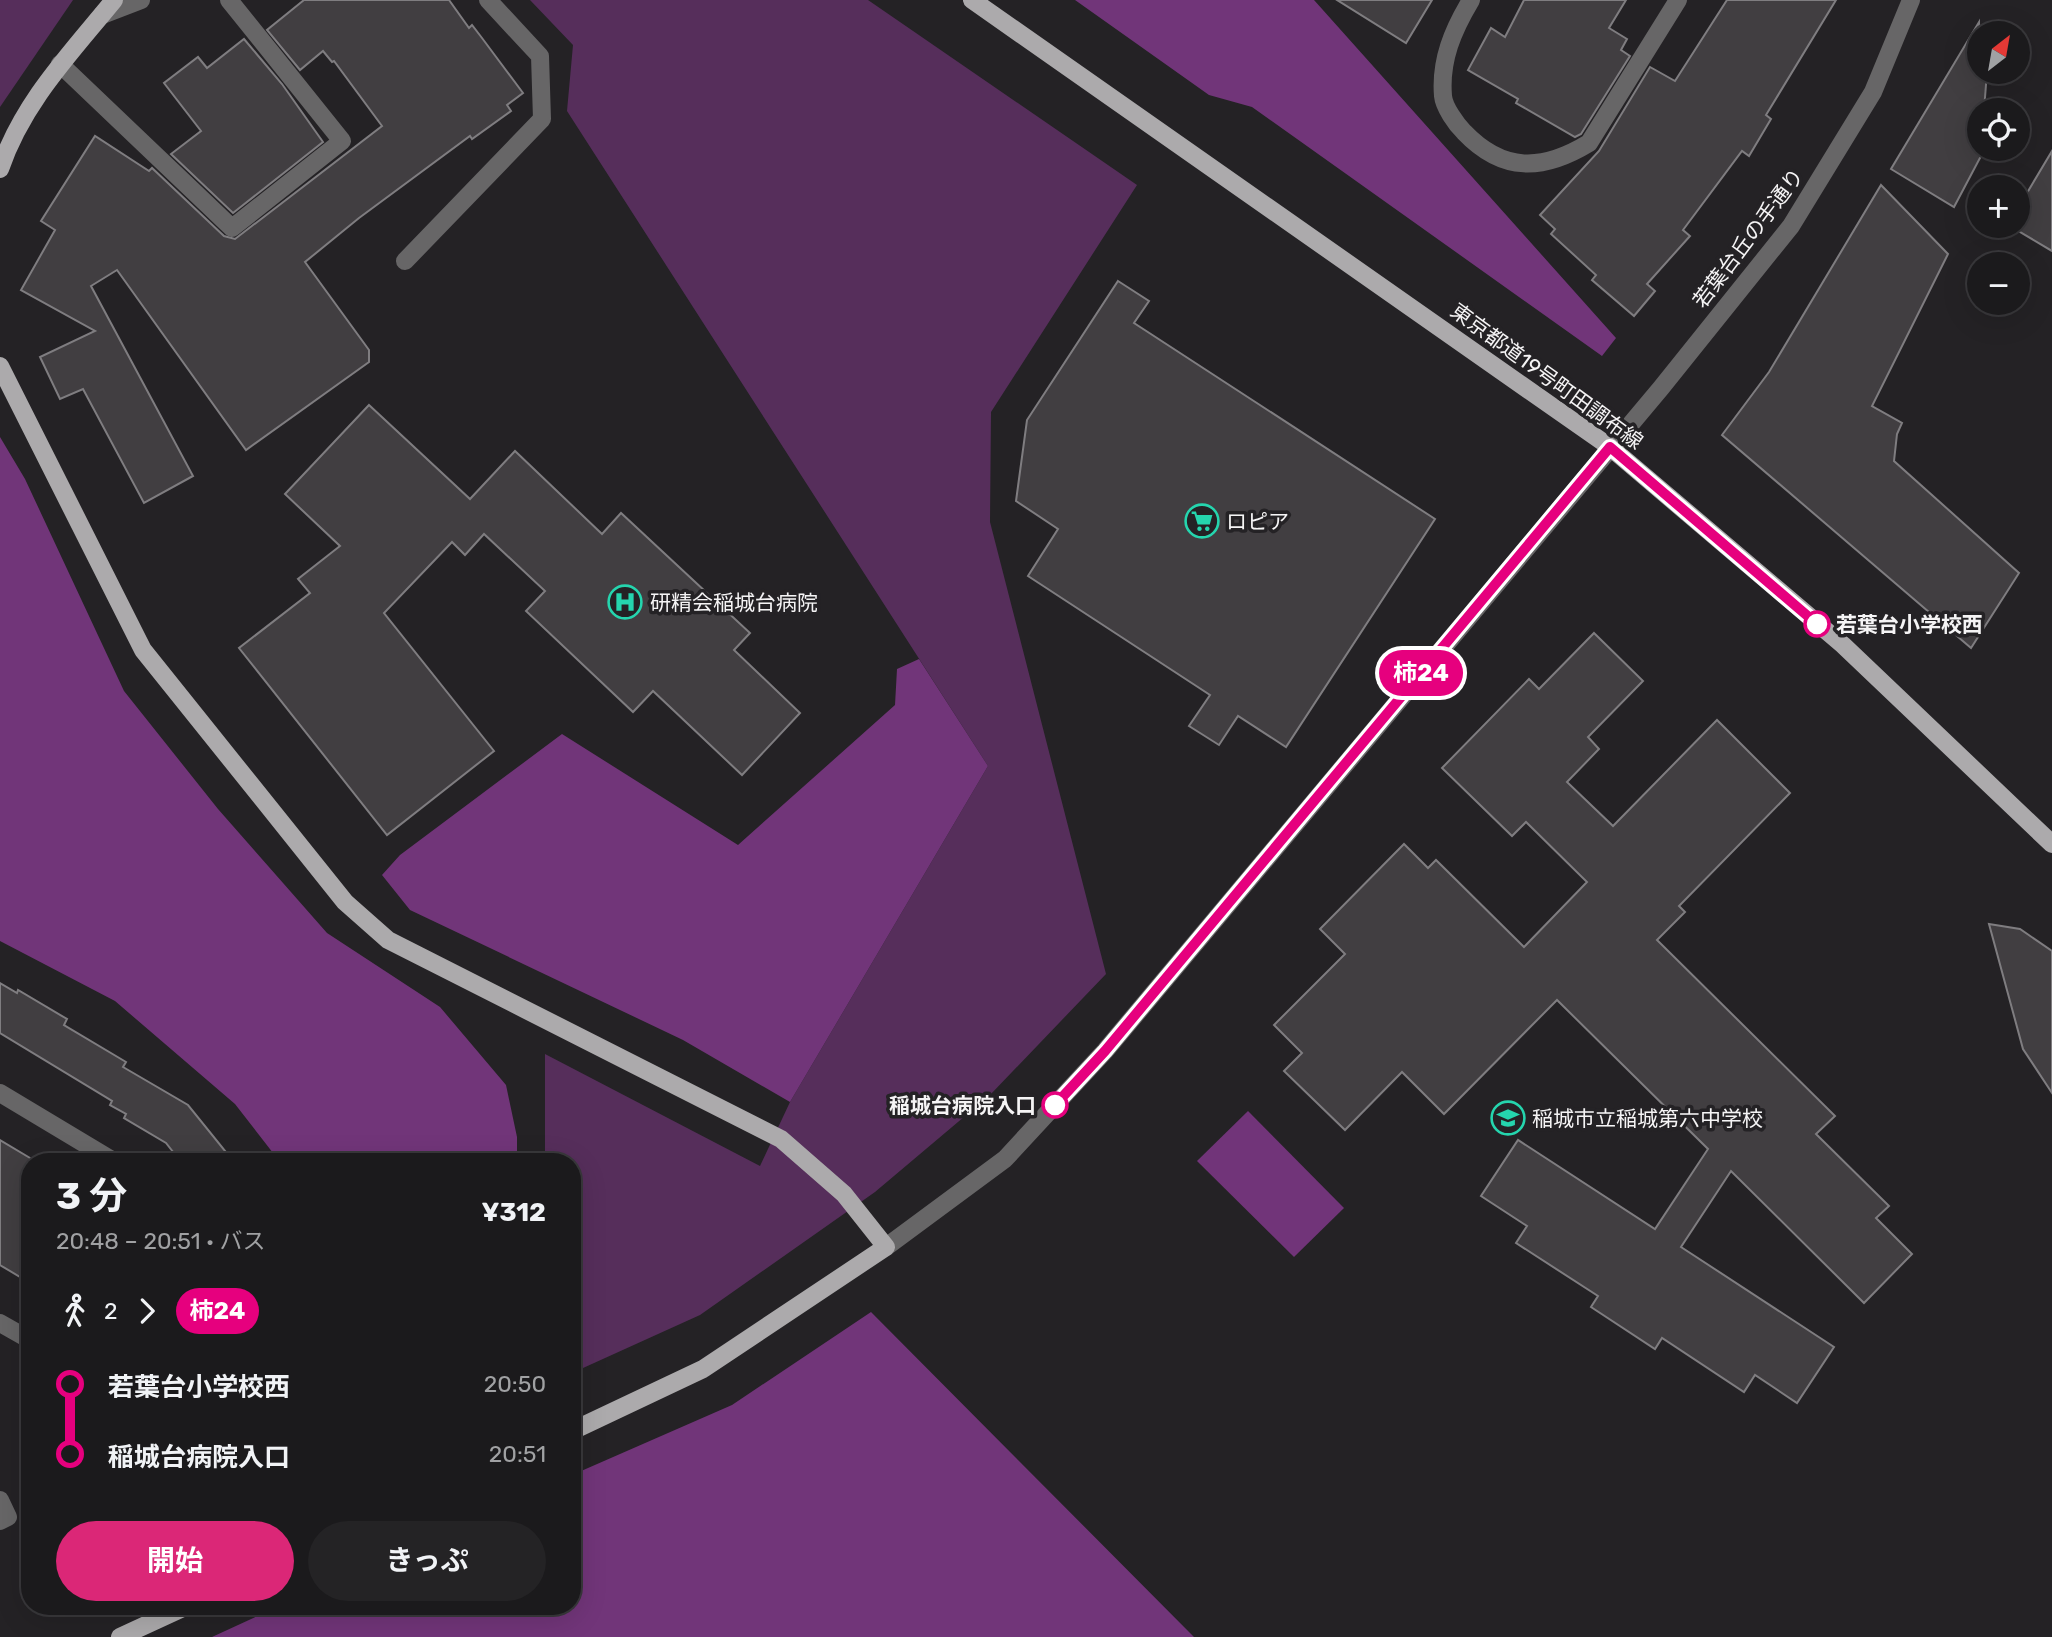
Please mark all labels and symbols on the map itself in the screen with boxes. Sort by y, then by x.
north arrow [1967,21,2030,84]
street label: 若葉台丘の手通り [1687,163,1809,313]
street label: 東京都道19号町田調布線 [1446,298,1648,454]
supermarket icon: ロピア [1183,502,1221,540]
place label: ロピア [1226,509,1289,534]
hospital icon: 研精会稲城台病院 [606,583,644,621]
place label: 研精会稲城台病院 [650,590,818,615]
marker: 若葉台小学校西 [1804,611,1830,637]
place label: 若葉台小学校西 [1836,612,1983,637]
line badge: 柿24 [1381,650,1461,696]
marker: 稲城台病院入口 [1042,1092,1068,1118]
place label: 稲城台病院入口 [889,1093,1036,1118]
school or university icon: 稲城市立稲城第六中学校 [1489,1099,1527,1137]
place label: 稲城市立稲城第六中学校 [1532,1106,1763,1131]

